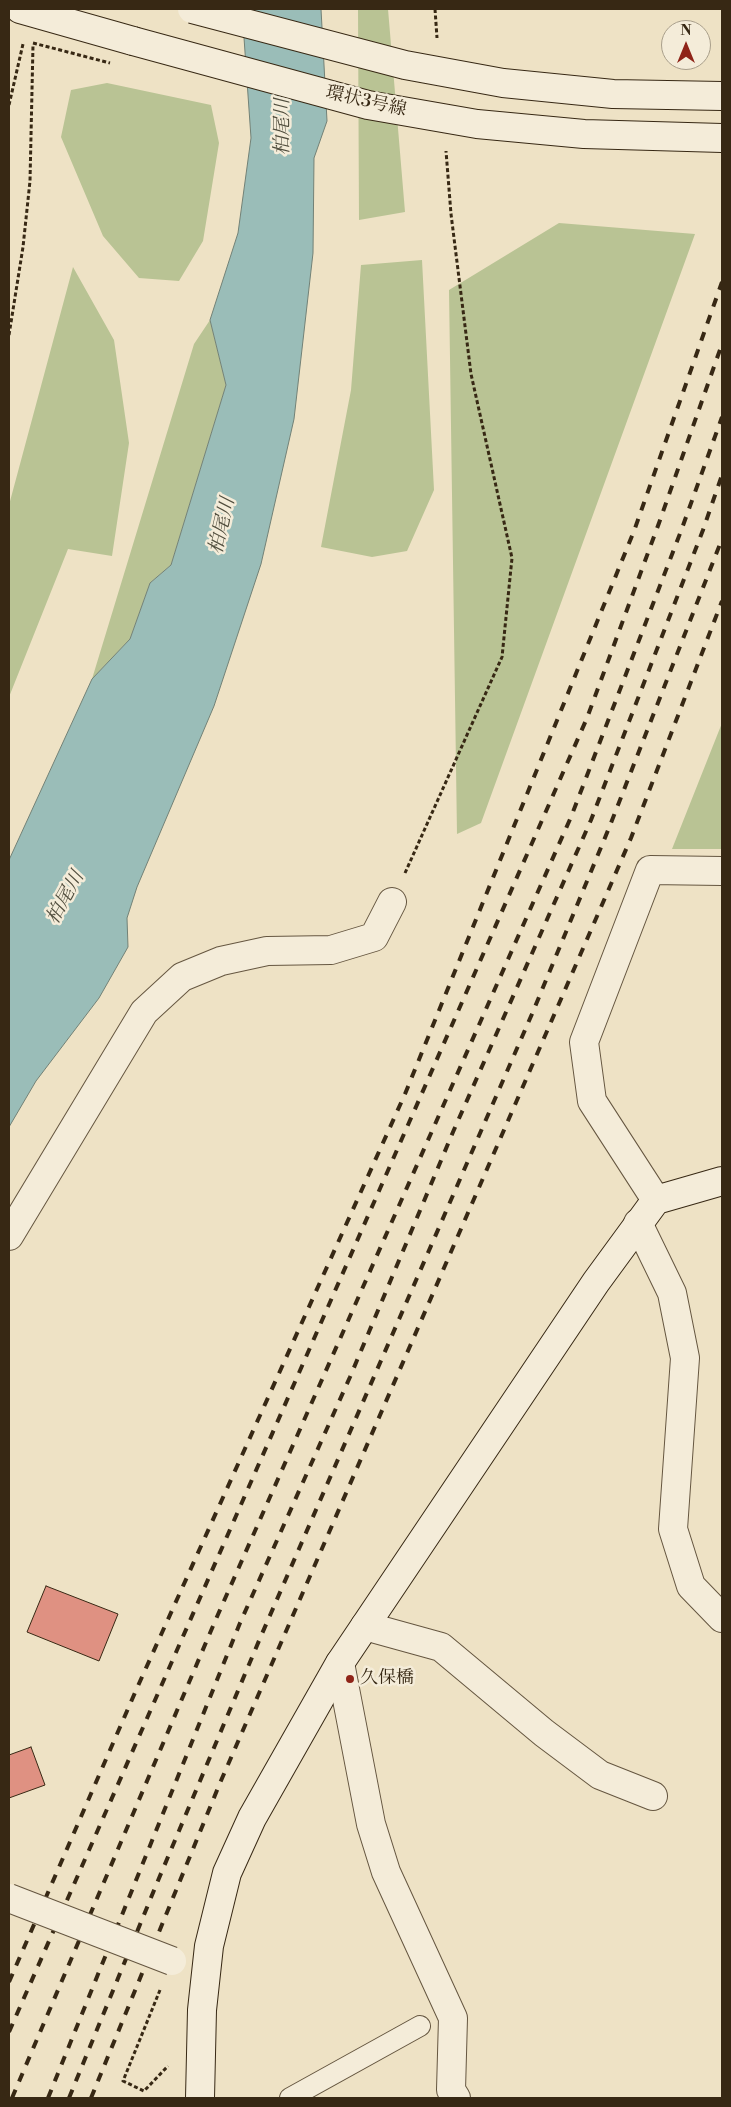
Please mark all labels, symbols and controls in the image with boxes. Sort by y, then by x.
north arrow [661,20,711,70]
text: N [680,22,692,40]
street label: 環状3号線 [324,82,408,122]
water label: 柏尾川 [272,99,294,155]
water label: 柏尾川 [205,496,241,556]
water label: 柏尾川 [42,868,90,928]
place label: 久保橋 [360,1668,414,1690]
marker: 久保橋 [344,1673,356,1685]

